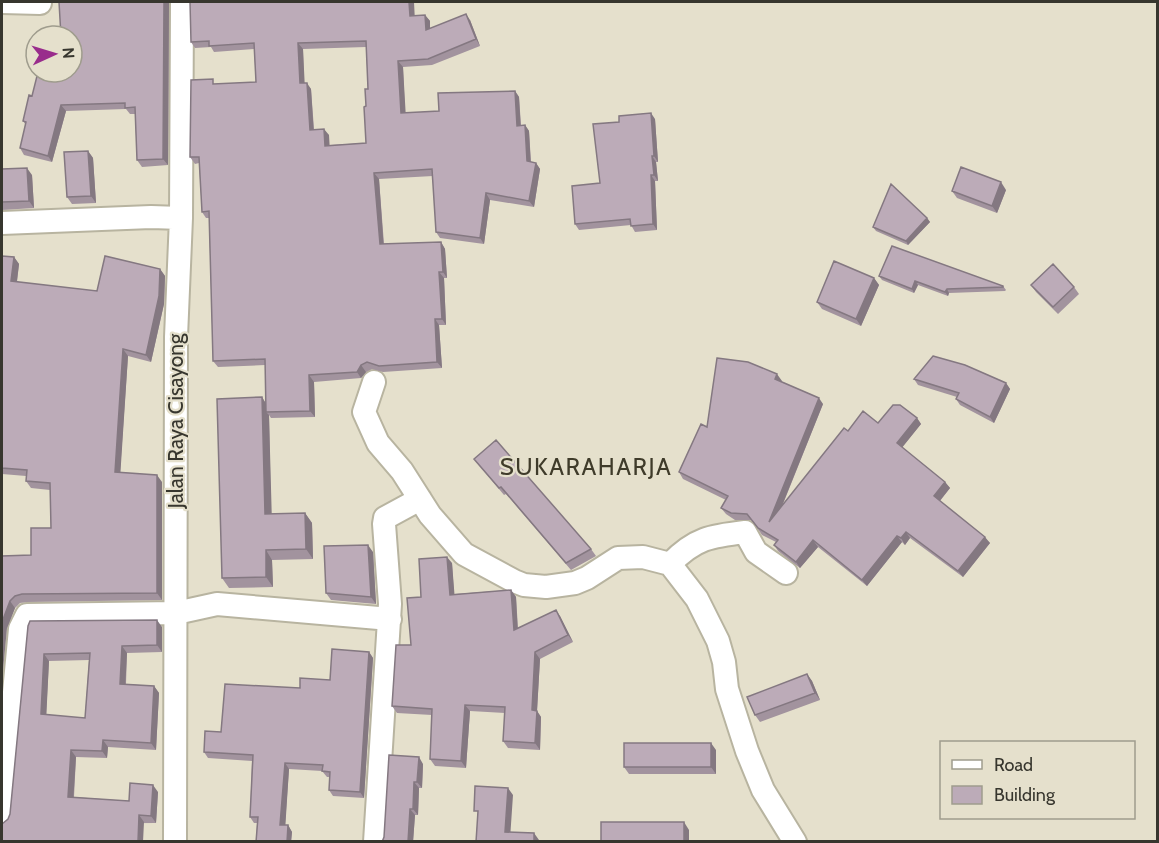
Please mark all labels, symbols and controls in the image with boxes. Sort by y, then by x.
north arrow [24,24,84,84]
text: N [59,47,78,59]
street label: Jalan Raya Cisayong [163,333,188,509]
district label: SUKARAHARJA [500,452,672,481]
legend [940,741,1135,819]
text: Road [994,754,1033,776]
text: Building [994,784,1056,806]

